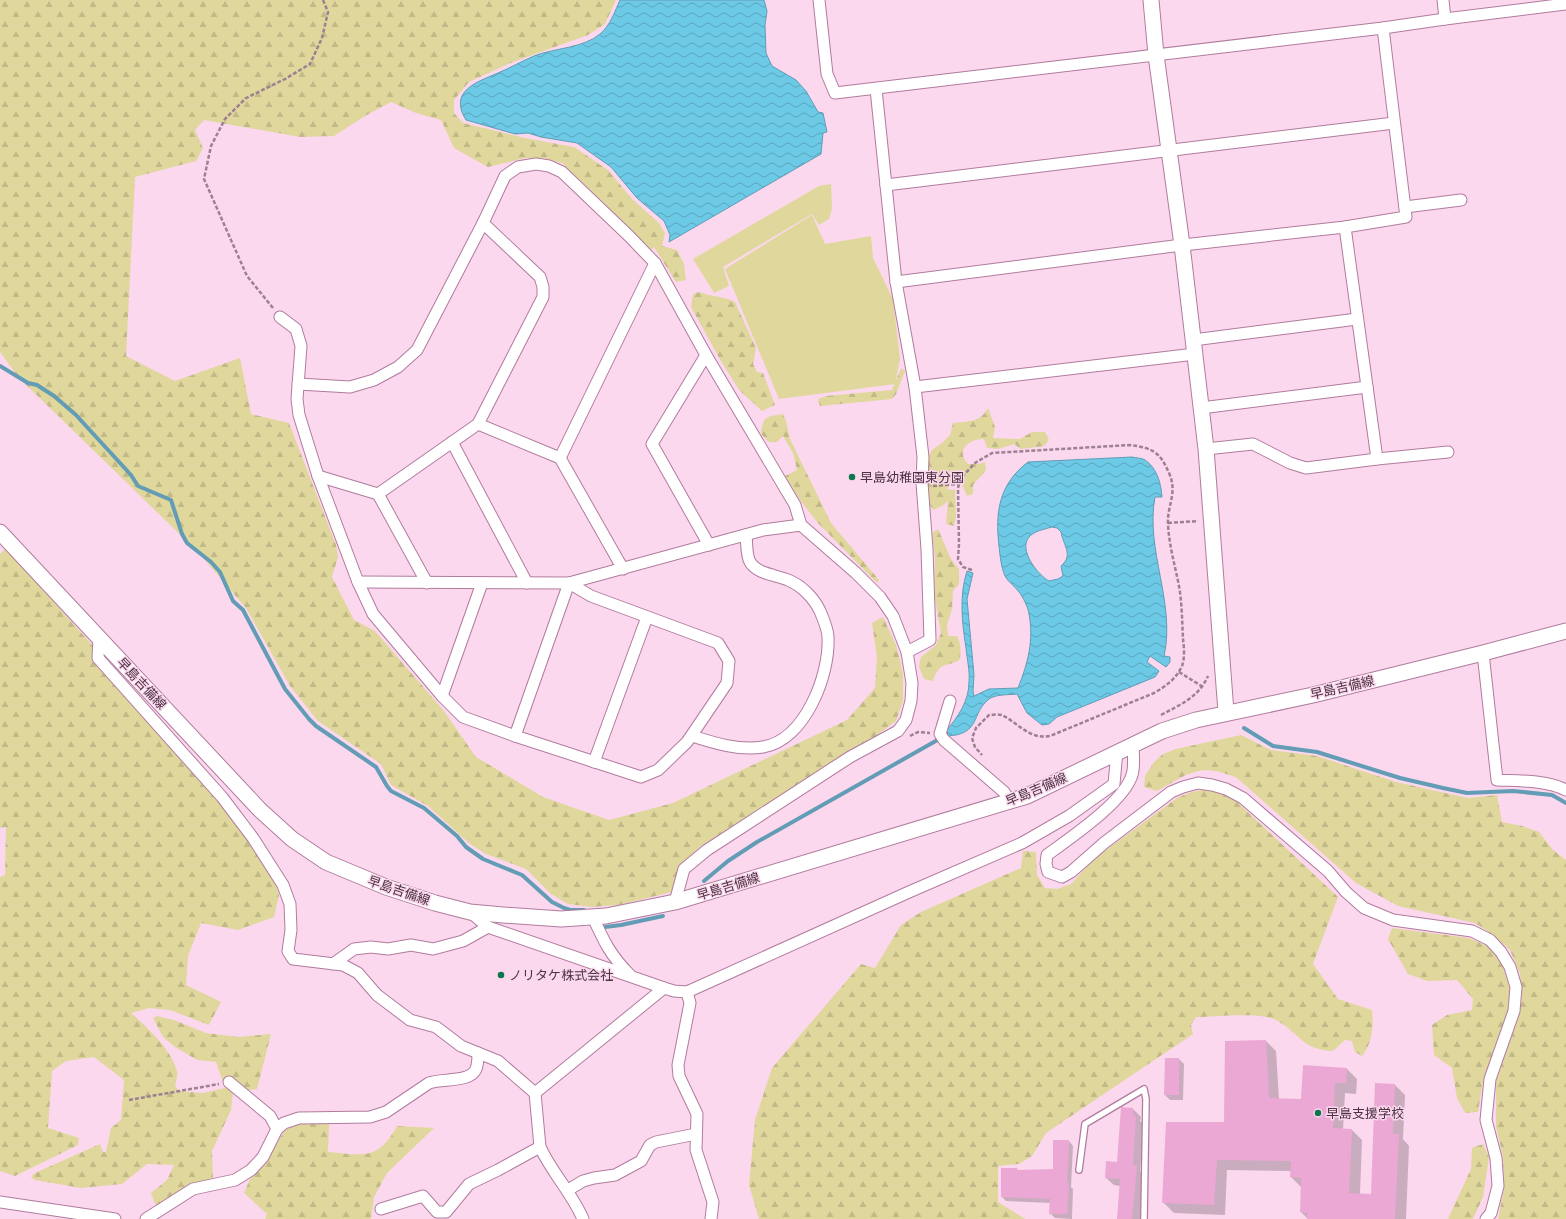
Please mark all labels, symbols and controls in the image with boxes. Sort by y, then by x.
place label: 早島幼稚園東分園 [860,469,964,485]
marker: 早島幼稚園東分園 [847,472,857,482]
street label: 早島吉備線 [114,654,170,712]
street label: 早島吉備線 [1309,672,1375,702]
street label: 早島吉備線 [1003,769,1069,809]
street label: 早島吉備線 [695,869,761,903]
street label: 早島吉備線 [366,872,432,908]
place label: ノリタケ株式会社 [509,967,613,983]
marker: ノリタケ株式会社 [496,970,506,980]
place label: 早島支援学校 [1326,1105,1404,1121]
marker: 早島支援学校 [1313,1108,1323,1118]

